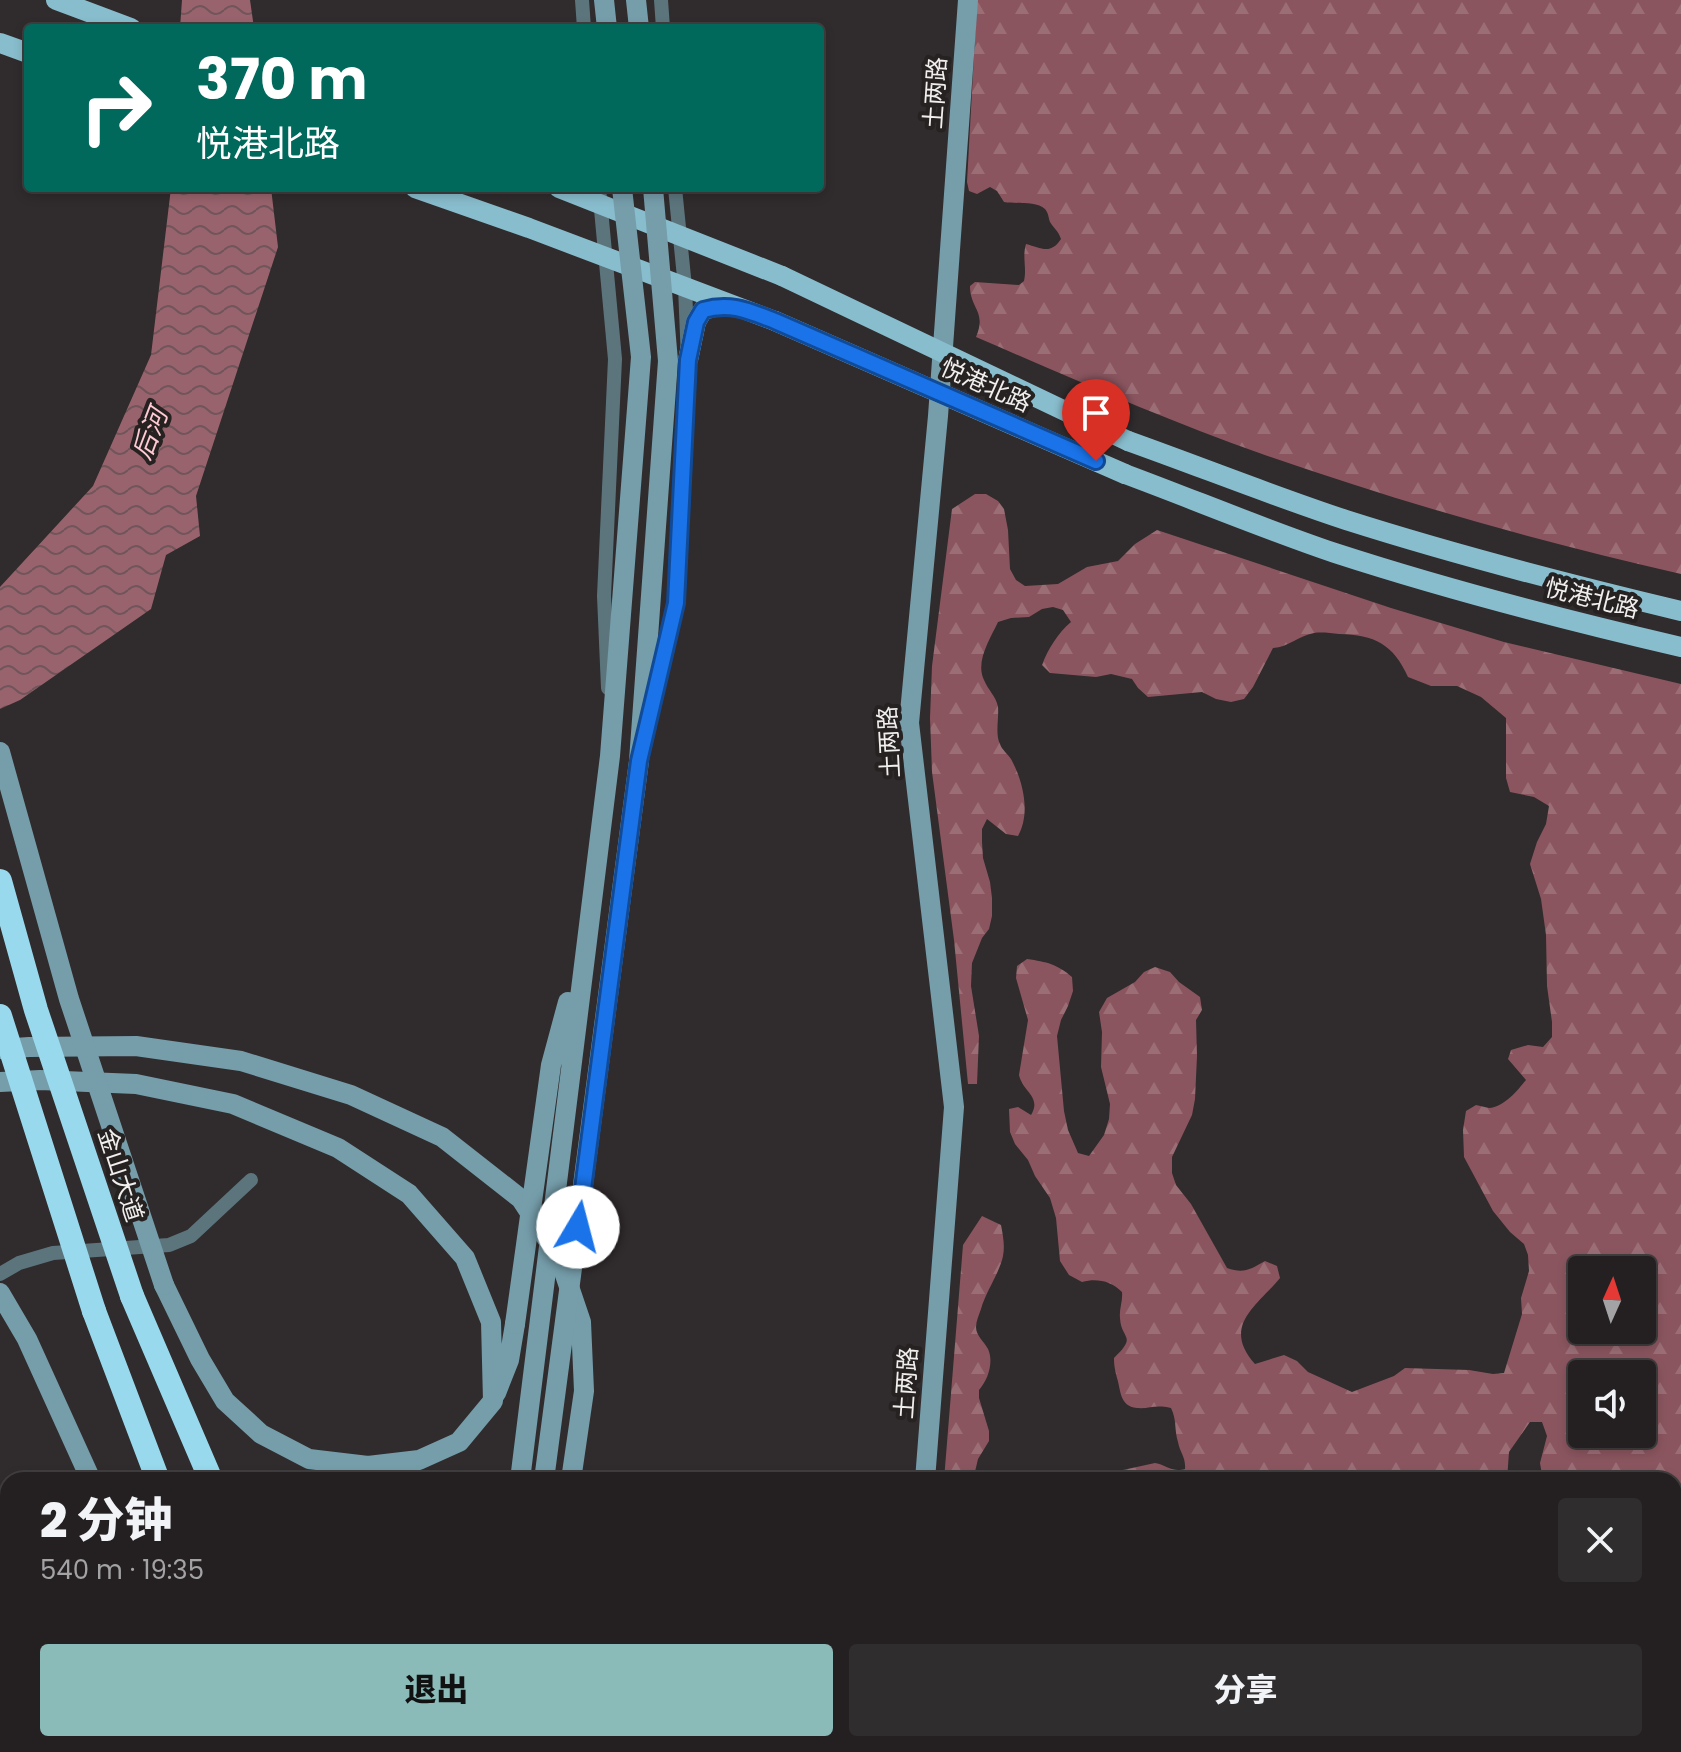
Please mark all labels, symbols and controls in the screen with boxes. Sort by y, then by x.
text: 370 m [196,40,368,119]
icon: right [64,56,168,160]
street label: 土两路 [916,56,954,130]
text: 悦港北路 [196,118,340,169]
street label: 悦港北路 [935,350,1037,420]
pin [1062,379,1130,461]
icon: arrive [1074,391,1118,435]
water label: 后河 [124,399,178,465]
street label: 悦港北路 [1541,570,1643,626]
street label: 土两路 [871,705,907,779]
street label: 金山大道 [90,1124,152,1226]
position arrow [536,1185,620,1269]
north arrow [1568,1256,1656,1344]
map controls [1568,1256,1656,1448]
street label: 土两路 [887,1346,925,1420]
button: sound [1568,1360,1656,1448]
text: 2 分钟 [40,1487,172,1554]
button: close [1558,1498,1642,1582]
text: 540 m · 19:35 [40,1552,204,1588]
button: 退出 [40,1644,833,1736]
button: 分享 [849,1644,1642,1736]

